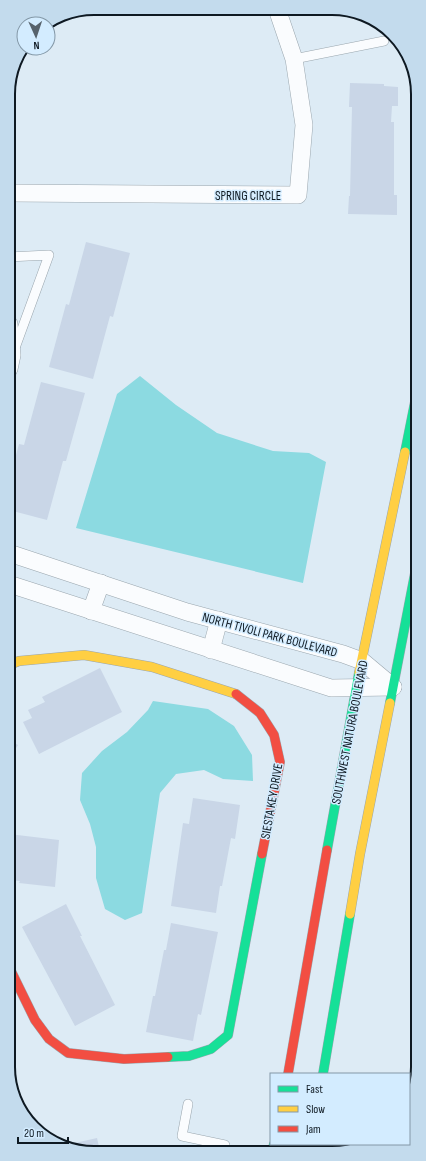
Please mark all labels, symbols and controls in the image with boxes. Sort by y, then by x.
north arrow [16,16,56,56]
text: N [33,39,40,52]
street label: SPRING CIRCLE [215,188,281,204]
street label: NORTH TIVOLI PARK BOULEVARD [200,609,339,661]
street label: SOUTHWEST NATURA BOULEVARD [328,659,372,805]
street label: SIESTA KEY DRIVE [257,762,286,840]
legend [270,1073,410,1145]
text: Fast [306,1082,323,1097]
text: Slow [306,1102,325,1117]
scale bar [18,1119,68,1145]
text: Jam [305,1122,321,1137]
text: 20 m [24,1126,44,1141]

